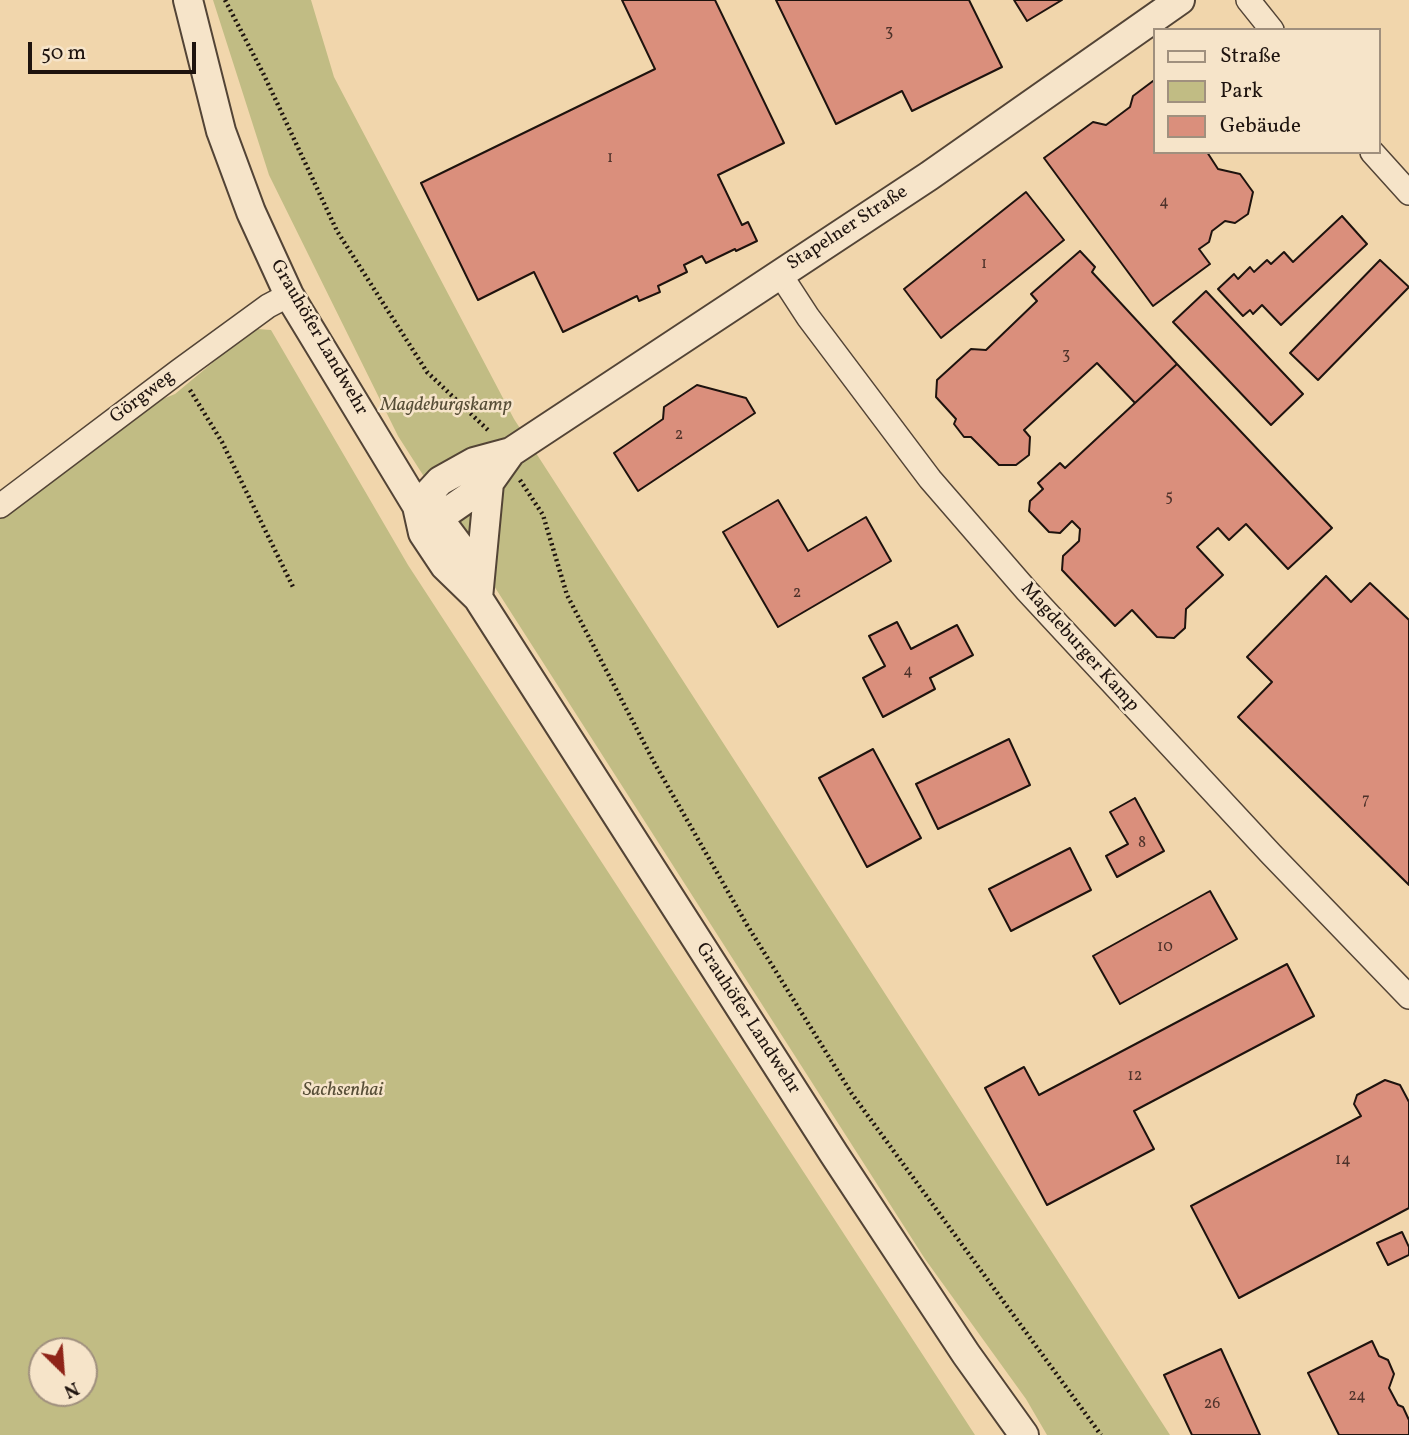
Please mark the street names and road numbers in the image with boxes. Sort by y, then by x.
street label: Stapelner Straße [783,182,913,276]
street label: Grauhöfer Landwehr [264,256,372,420]
street label: Görgweg [106,366,180,430]
street label: Magdeburger Kamp [1015,579,1143,717]
street label: Grauhöfer Landwehr [690,939,804,1099]

